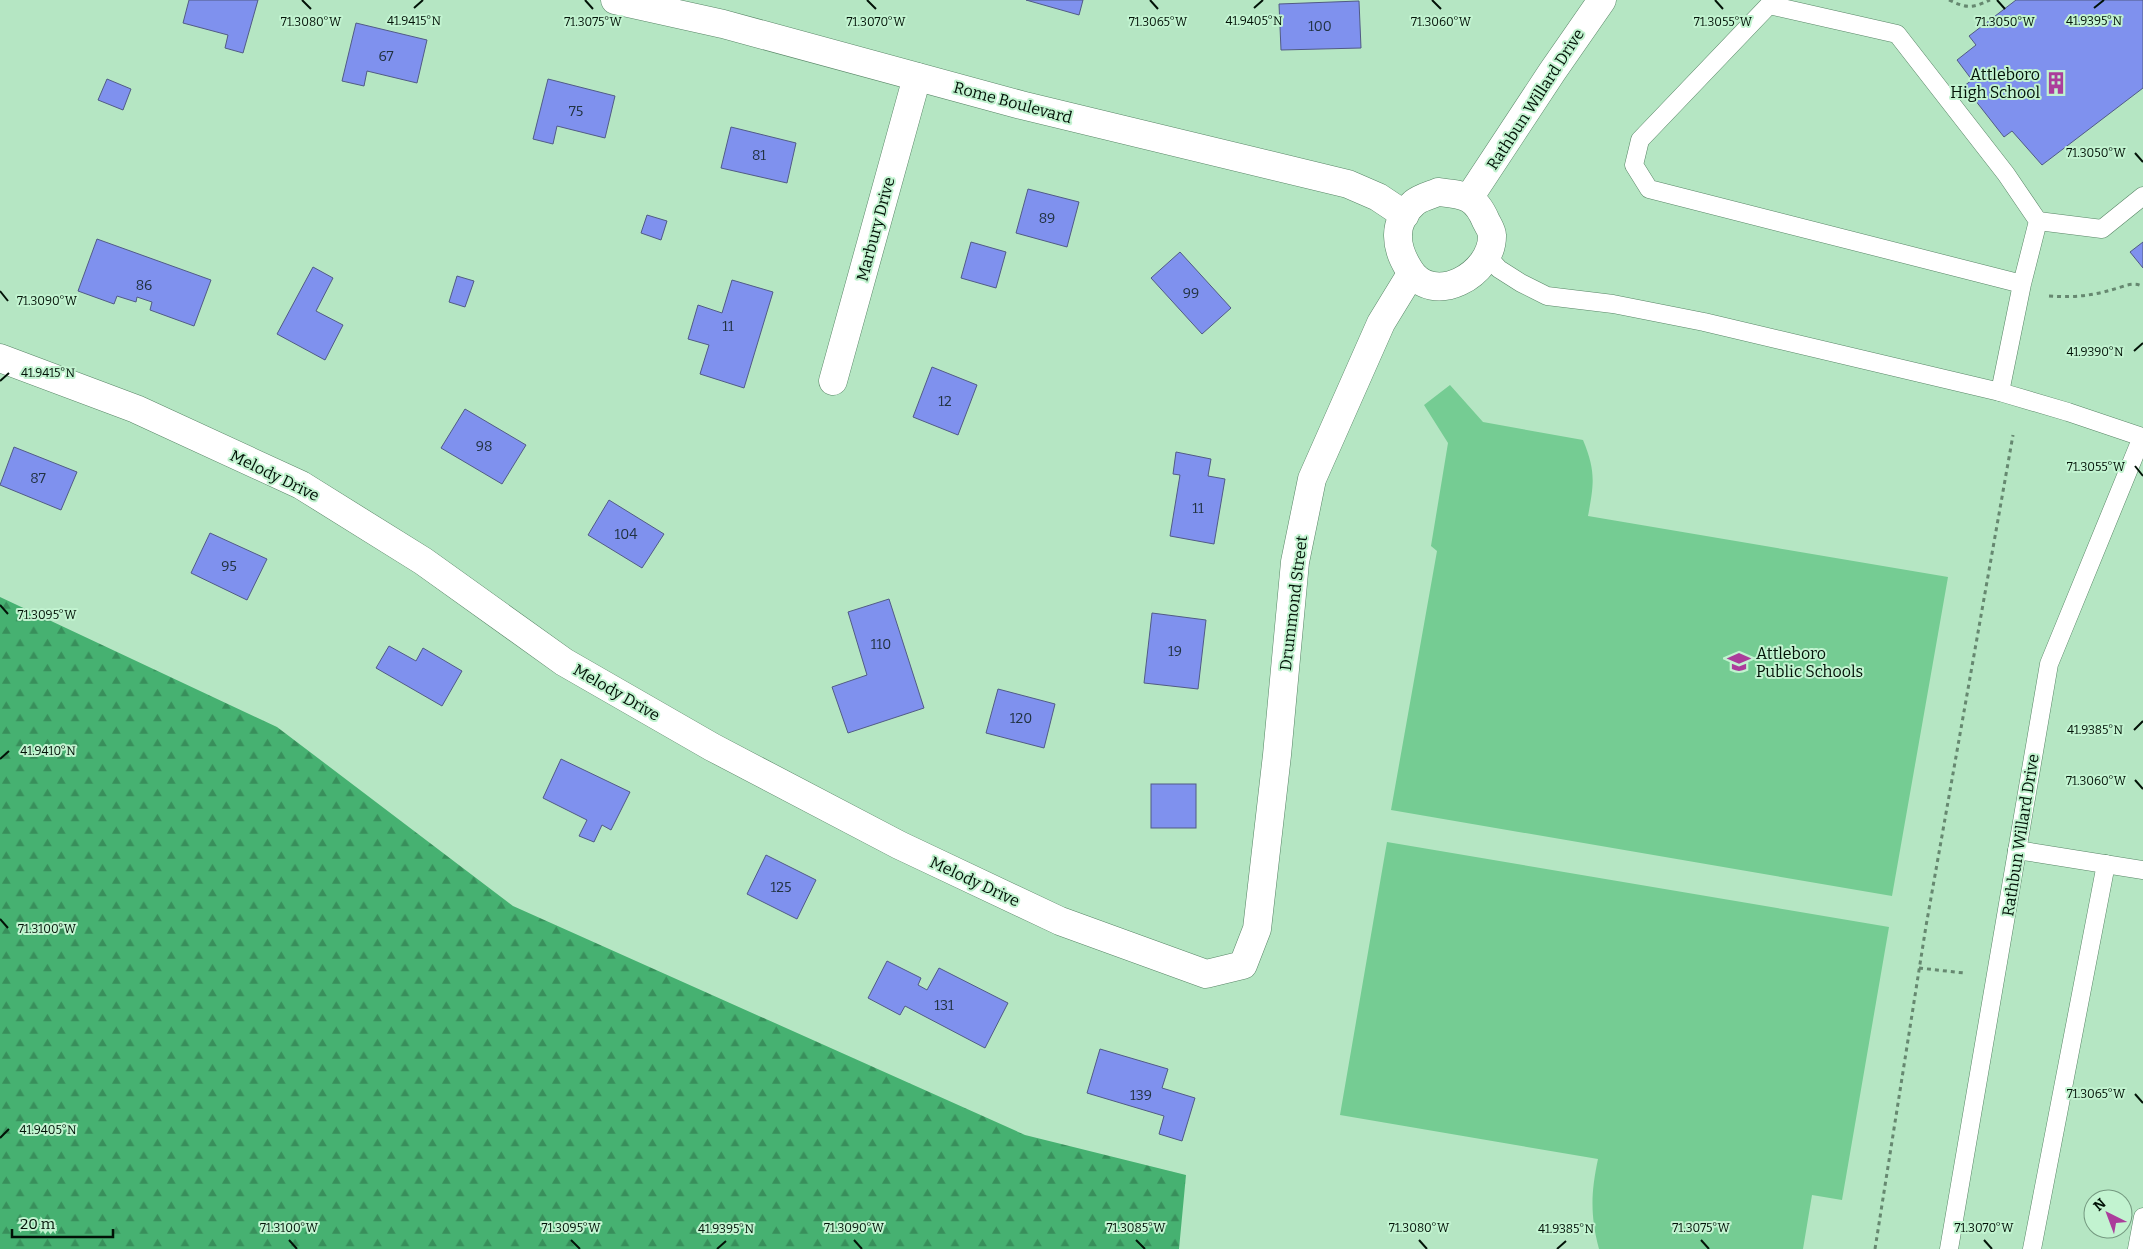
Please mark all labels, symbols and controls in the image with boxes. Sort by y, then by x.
text: 41.9415°N [387,14,442,28]
text: 41.9405°N [1226,14,1283,28]
text: 41.9395°N [2066,14,2122,28]
text: 71.3080°W [281,15,342,29]
text: 71.3075°W [564,15,623,29]
text: 71.3070°W [847,15,906,29]
text: 71.3065°W [1129,15,1188,29]
text: 71.3060°W [1411,15,1472,29]
text: 71.3055°W [1694,15,1753,29]
text: 71.3050°W [1975,15,2035,29]
house number: 100 [1308,18,1332,35]
street label: Rathbun Willard Drive [1483,25,1588,173]
house number: 67 [378,48,394,65]
place label: Attleboro High School [1950,65,2040,102]
building icon: Attleboro High School [2043,70,2069,96]
street label: Rome Boulevard [952,78,1075,128]
house number: 75 [569,103,583,120]
text: 71.3050°W [2066,146,2126,160]
house number: 81 [752,147,766,164]
street label: Marbury Drive [852,175,899,283]
house number: 89 [1039,210,1055,227]
house number: 86 [136,277,152,294]
house number: 99 [1183,285,1199,302]
text: 71.3090°W [17,294,78,308]
house number: 11 [722,318,734,335]
text: 41.9390°N [2066,345,2124,359]
text: 41.9415°N [21,366,76,380]
house number: 12 [938,393,952,410]
house number: 98 [476,438,492,455]
street label: Melody Drive [227,446,322,505]
text: 71.3055°W [2067,460,2126,474]
house number: 87 [30,470,46,487]
house number: 11 [1192,500,1204,517]
house number: 104 [615,526,637,543]
street label: Drummond Street [1276,534,1311,672]
house number: 95 [221,558,237,575]
text: 71.3095°W [18,608,77,622]
house number: 110 [871,636,891,653]
house number: 19 [1168,643,1182,660]
place label: Attleboro Public Schools [1756,644,1863,681]
school or university icon: Attleboro Public Schools [1726,649,1752,675]
street label: Melody Drive [570,660,663,725]
house number: 120 [1010,710,1032,727]
text: 41.9385°N [2067,723,2124,737]
text: 41.9410°N [20,744,76,758]
street label: Rathbun Willard Drive [1998,753,2043,918]
text: 71.3060°W [2066,774,2127,788]
street label: Melody Drive [927,852,1023,911]
house number: 125 [771,879,791,896]
text: 71.3100°W [18,922,77,936]
house number: 131 [934,997,954,1014]
house number: 139 [1130,1087,1152,1104]
text: 71.3065°W [2067,1087,2126,1101]
text: 41.9405°N [20,1123,77,1137]
north arrow [2083,1189,2133,1239]
text: N [2090,1195,2109,1215]
scale bar [12,1206,114,1238]
text: 20 m [20,1215,56,1233]
text: 71.3100°W [260,1221,319,1235]
text: 71.3095°W [542,1221,601,1235]
text: 71.3090°W [824,1221,885,1235]
text: 71.3085°W [1106,1221,1166,1235]
text: 71.3080°W [1389,1221,1450,1235]
text: 71.3075°W [1672,1221,1731,1235]
text: 71.3070°W [1955,1221,2014,1235]
text: 41.9395°N [698,1222,754,1236]
text: 41.9385°N [1538,1222,1595,1236]

